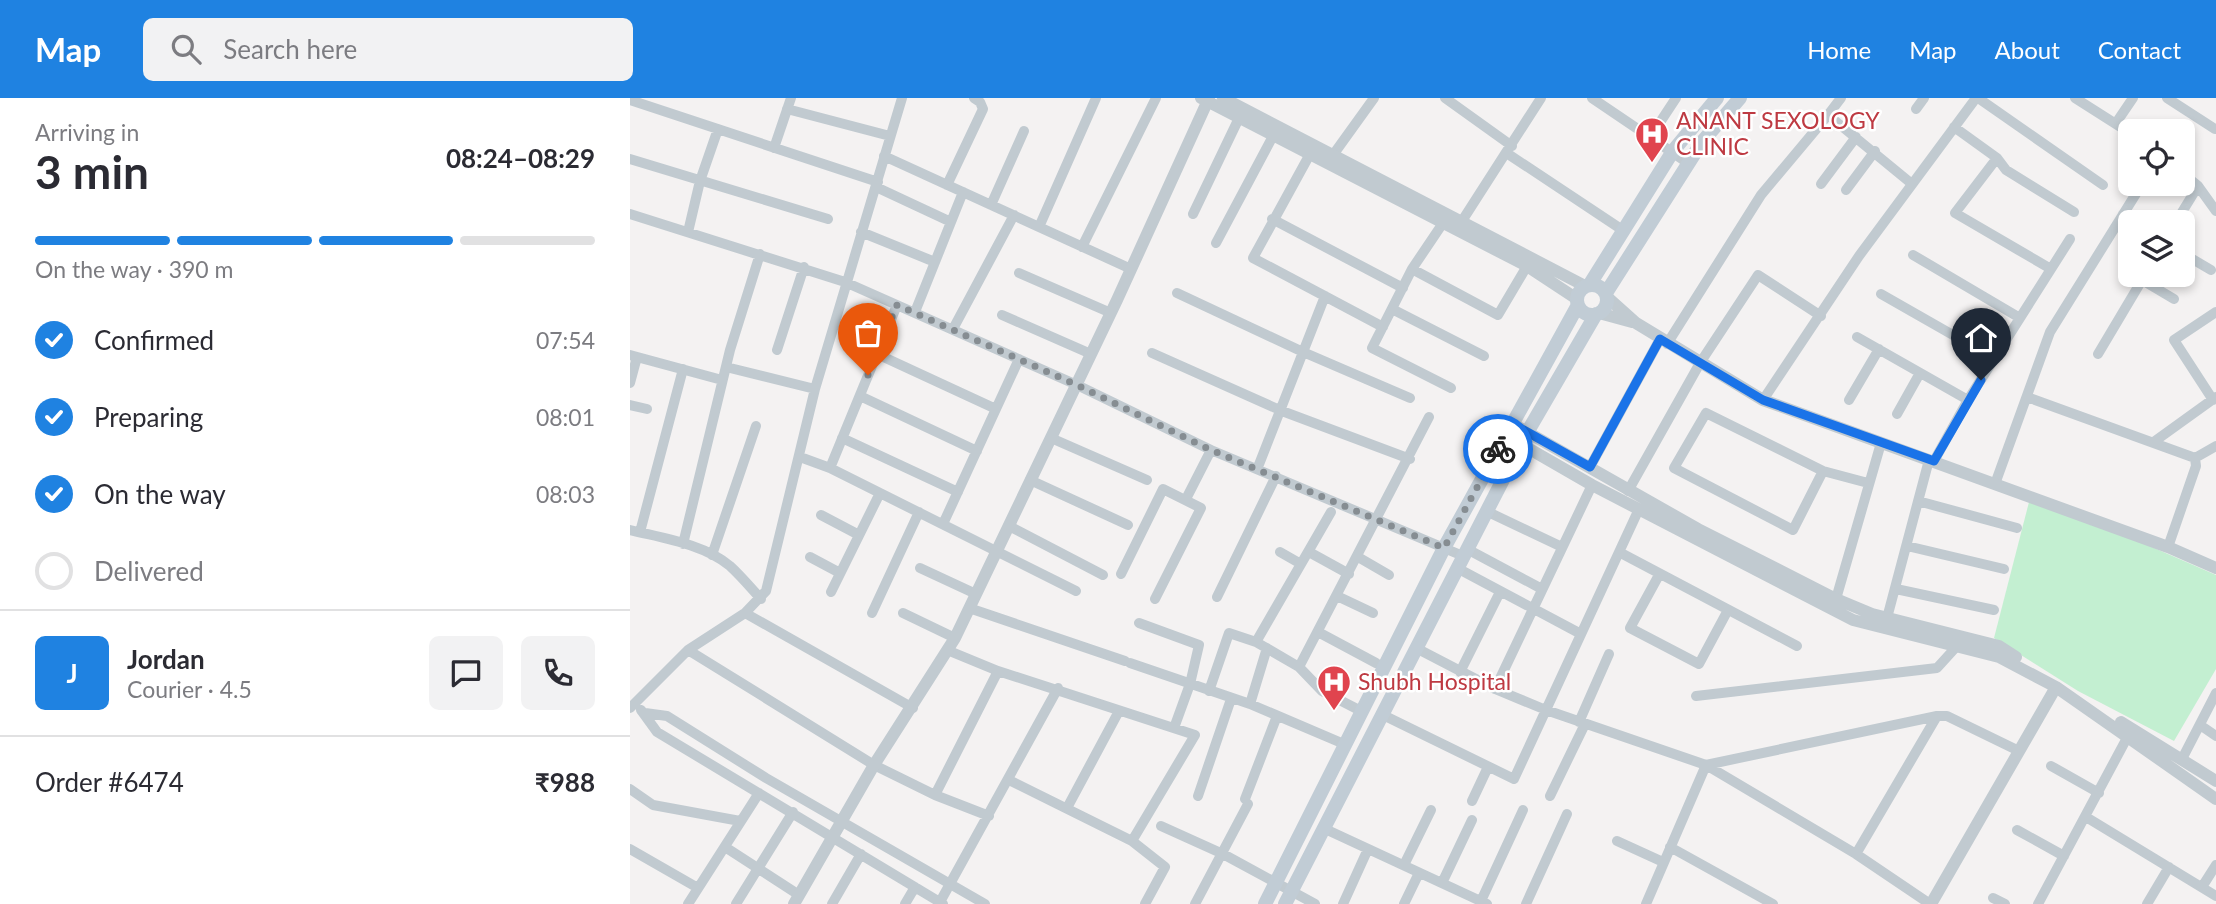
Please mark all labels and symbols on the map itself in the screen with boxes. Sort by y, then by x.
place label: ANANT SEXOLOGY CLINIC [1676,106,1880,160]
hospital icon: ANANT SEXOLOGY CLINIC [1633,115,1671,164]
pin [838,303,898,375]
pin [1951,308,2011,380]
courier [1463,414,1533,484]
hospital icon: Shubh Hospital [1315,663,1353,712]
place label: Shubh Hospital [1358,667,1511,695]

